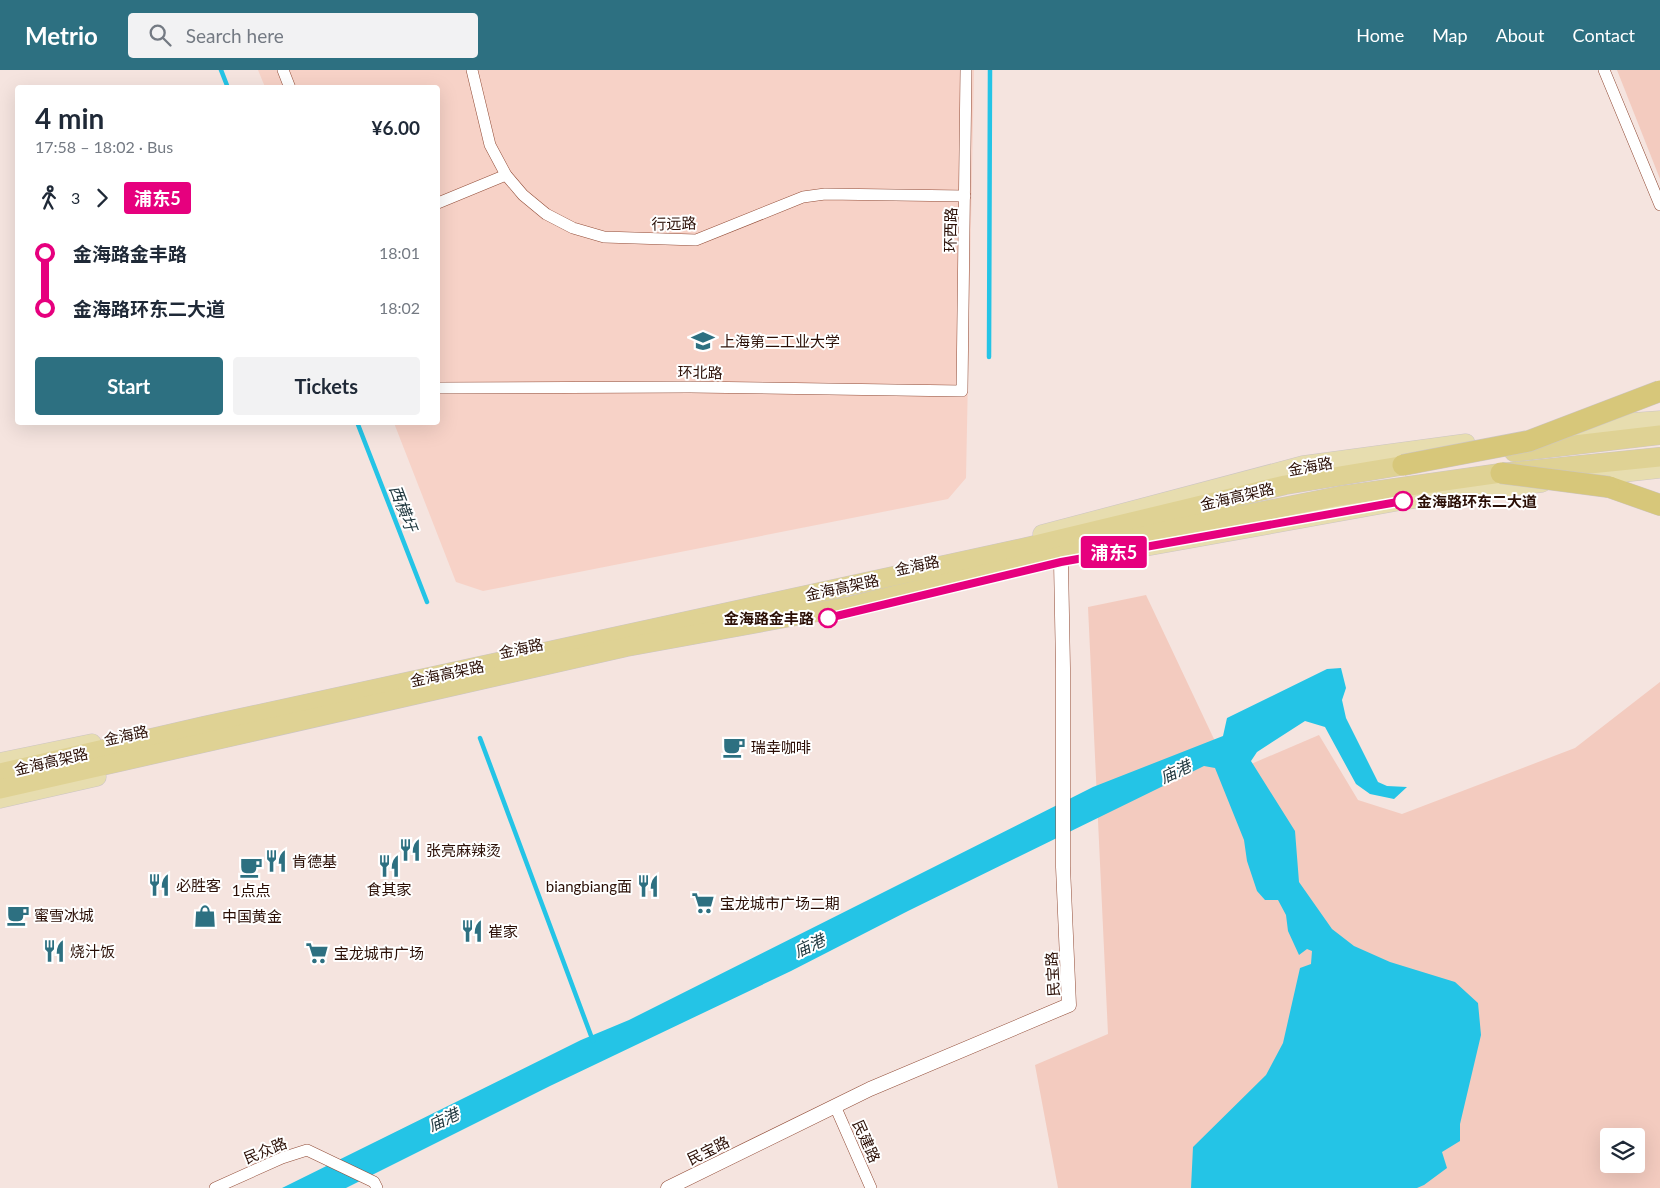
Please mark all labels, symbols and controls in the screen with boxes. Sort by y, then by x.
search box [128,13,478,58]
text: Metrio [25,21,98,50]
icon: search [146,21,174,49]
text: Search here [186,24,284,47]
text: Home [1356,24,1404,46]
text: Map [1432,24,1468,46]
text: About [1496,24,1545,46]
text: Contact [1573,24,1635,46]
text: 4 min [35,101,104,135]
text: ¥6.00 [371,116,420,139]
text: 17:58 – 18:02 · Bus [35,137,173,156]
icon: walk [35,184,63,212]
icon: forward [88,184,116,212]
text: 浦东5 [134,187,181,209]
text: 3 [71,188,80,207]
street label: 环西路 [941,207,959,253]
street label: 行远路 [651,214,697,232]
text: 金海路金丰路 [73,242,187,265]
text: 18:01 [379,243,420,262]
text: 金海路环东二大道 [73,297,225,320]
text: 18:02 [379,298,420,317]
school or university icon: 上海第二工业大学 [690,328,716,354]
place label: 上海第二工业大学 [720,332,840,350]
button: Start [35,357,223,415]
button: Tickets [233,357,420,415]
street label: 环北路 [677,363,723,381]
street label: 金海路 [1286,453,1334,479]
street label: 金海高架路 [1198,479,1276,513]
water label: 西横圩 [387,482,422,536]
marker: 金海路环东二大道 [1393,491,1413,511]
place label: 金海路环东二大道 [1417,492,1537,510]
line badge: 浦东5 [1085,536,1143,568]
text: 浦东5 [1091,541,1137,563]
street label: 金海路 [893,552,941,578]
street label: 金海高架路 [803,570,881,604]
marker: 金海路金丰路 [818,608,838,628]
place label: 金海路金丰路 [724,609,814,627]
street label: 金海路 [497,635,545,661]
street label: 金海高架路 [408,656,486,690]
street label: 金海路 [102,722,150,748]
cafe icon: 瑞幸咖啡 [721,734,747,760]
place label: 瑞幸咖啡 [751,738,811,756]
street label: 金海高架路 [12,744,90,778]
water label: 庙港 [1156,755,1195,786]
restaurant icon: 张亮麻辣烫 [397,837,423,863]
place label: 张亮麻辣烫 [426,841,501,859]
restaurant icon: 肯德基 [263,848,289,874]
place label: 肯德基 [292,852,337,870]
restaurant icon: 食其家 [376,853,402,879]
cafe icon: 1点点 [238,854,264,880]
restaurant icon: 必胜客 [146,872,172,898]
restaurant icon: biangbiang面 [635,873,661,899]
place label: 必胜客 [176,876,221,894]
place label: biangbiang面 [546,877,632,895]
place label: 食其家 [366,880,412,898]
place label: 1点点 [232,881,270,899]
supermarket icon: 宝龙城市广场二期 [690,890,716,916]
place label: 宝龙城市广场二期 [720,894,840,912]
cafe icon: 蜜雪冰城 [5,902,31,928]
shop icon: 中国黄金 [192,903,218,929]
place label: 蜜雪冰城 [34,906,94,924]
place label: 中国黄金 [222,907,282,925]
restaurant icon: 崔家 [459,918,485,944]
place label: 崔家 [488,922,518,940]
water label: 庙港 [790,929,829,960]
restaurant icon: 烧汁饭 [41,938,67,964]
supermarket icon: 宝龙城市广场 [304,940,330,966]
place label: 烧汁饭 [70,942,115,960]
place label: 宝龙城市广场 [334,944,424,962]
street label: 民宝路 [1042,951,1062,997]
water label: 庙港 [424,1103,463,1134]
street label: 民建路 [850,1117,884,1165]
map controls [1600,1128,1645,1173]
button: layers [1600,1128,1645,1173]
street label: 民宝路 [684,1132,732,1168]
street label: 民众路 [241,1133,289,1167]

